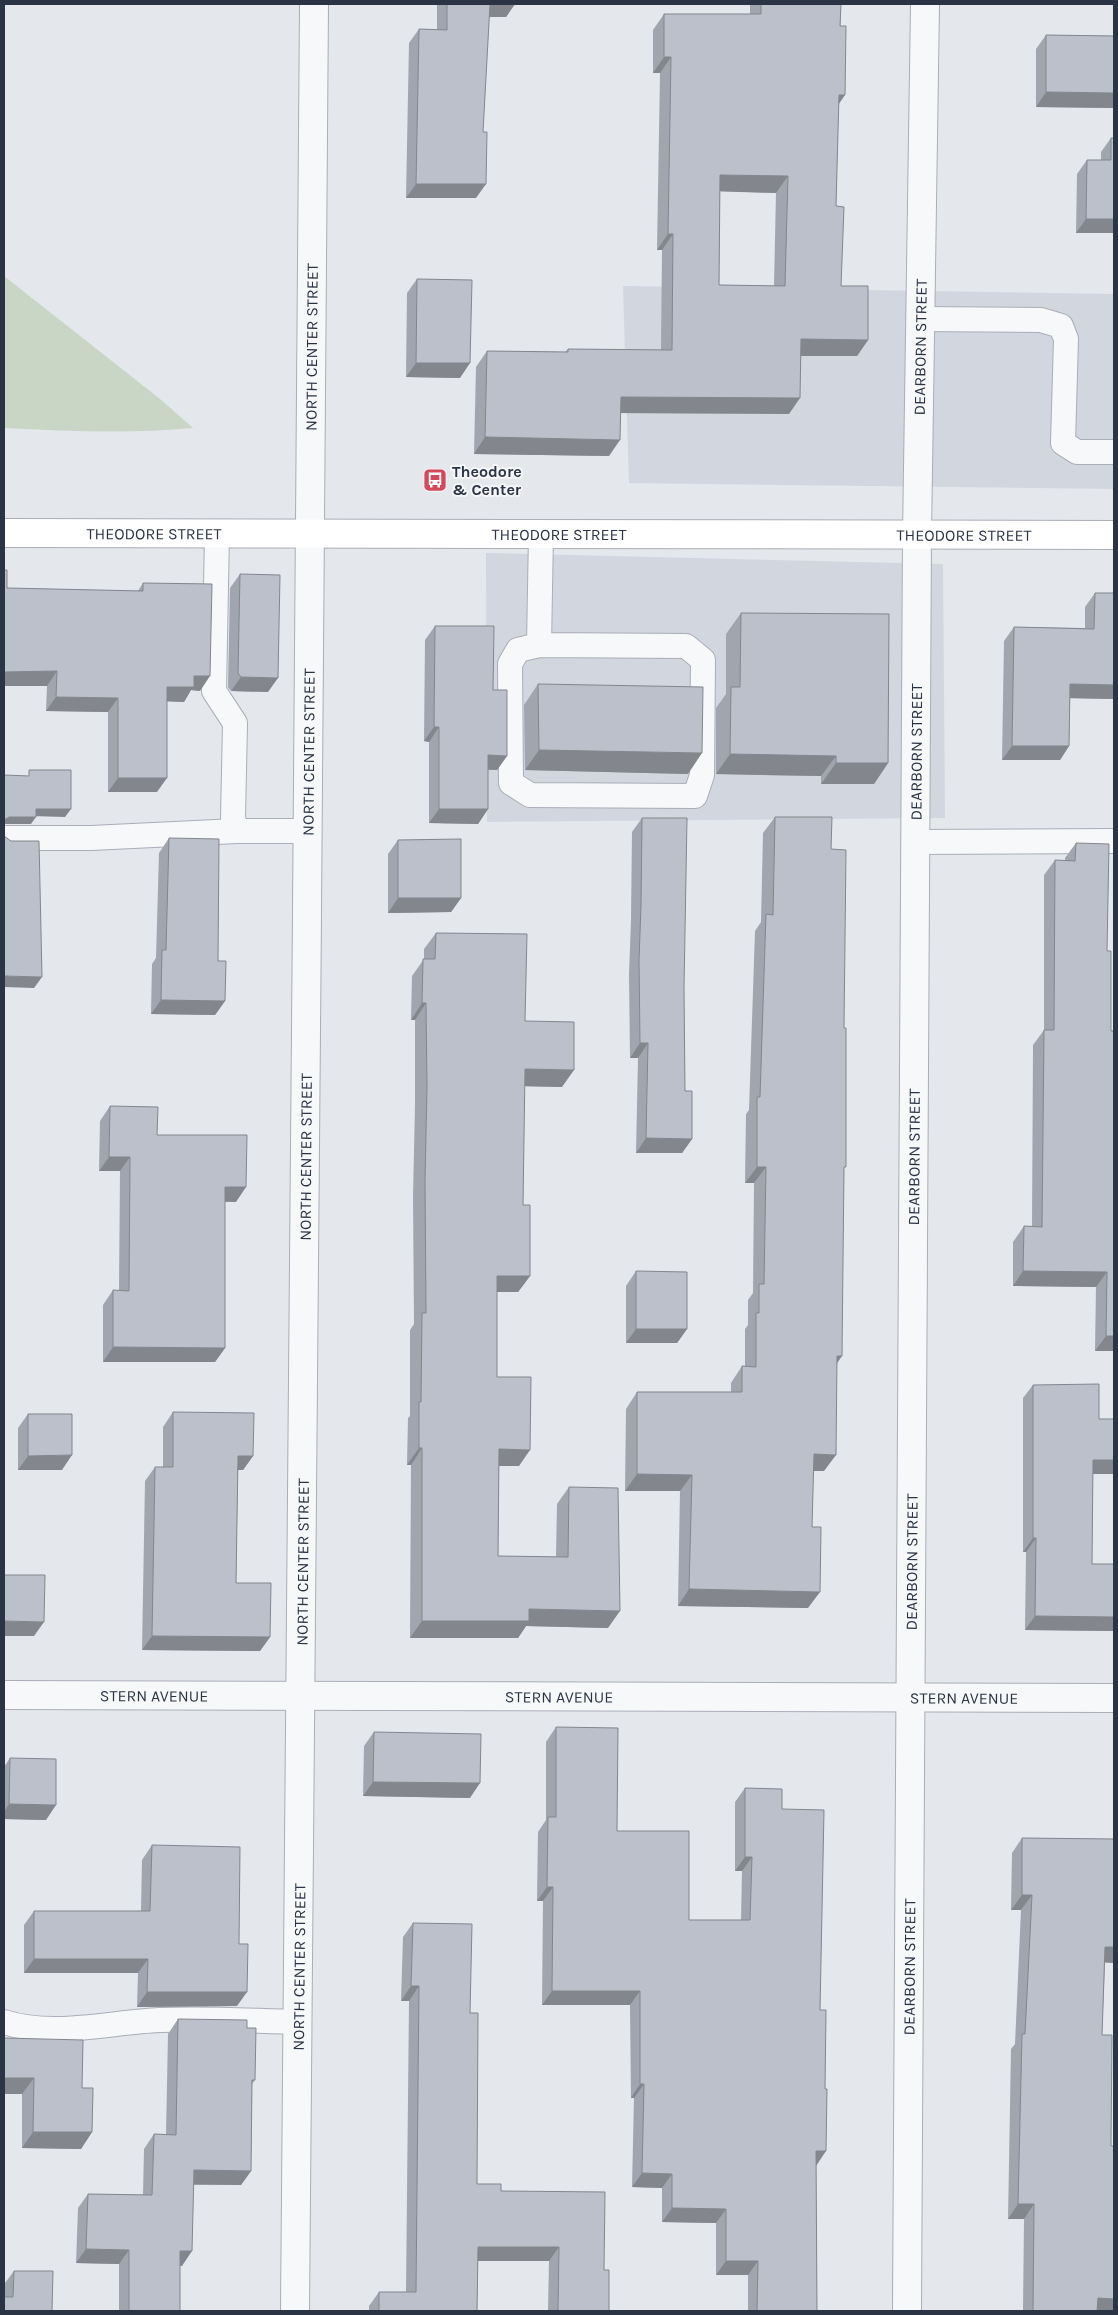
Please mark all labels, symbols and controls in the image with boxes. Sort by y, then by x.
street label: NORTH CENTER STREET [301,263,321,431]
street label: DEARBORN STREET [909,278,930,416]
place label: Theodore & Center [452,462,522,499]
bus stop icon: Theodore & Center [422,467,448,493]
street label: THEODORE STREET [86,524,222,543]
street label: THEODORE STREET [491,524,627,544]
street label: THEODORE STREET [896,525,1032,544]
street label: NORTH CENTER STREET [298,668,318,836]
street label: DEARBORN STREET [906,683,926,821]
street label: NORTH CENTER STREET [295,1073,315,1241]
street label: DEARBORN STREET [904,1088,923,1226]
street label: NORTH CENTER STREET [292,1478,312,1646]
street label: DEARBORN STREET [901,1493,921,1631]
street label: STERN AVENUE [100,1686,208,1705]
street label: STERN AVENUE [505,1687,613,1706]
street label: STERN AVENUE [910,1688,1018,1707]
street label: NORTH CENTER STREET [288,1883,309,2051]
street label: DEARBORN STREET [899,1898,919,2036]

